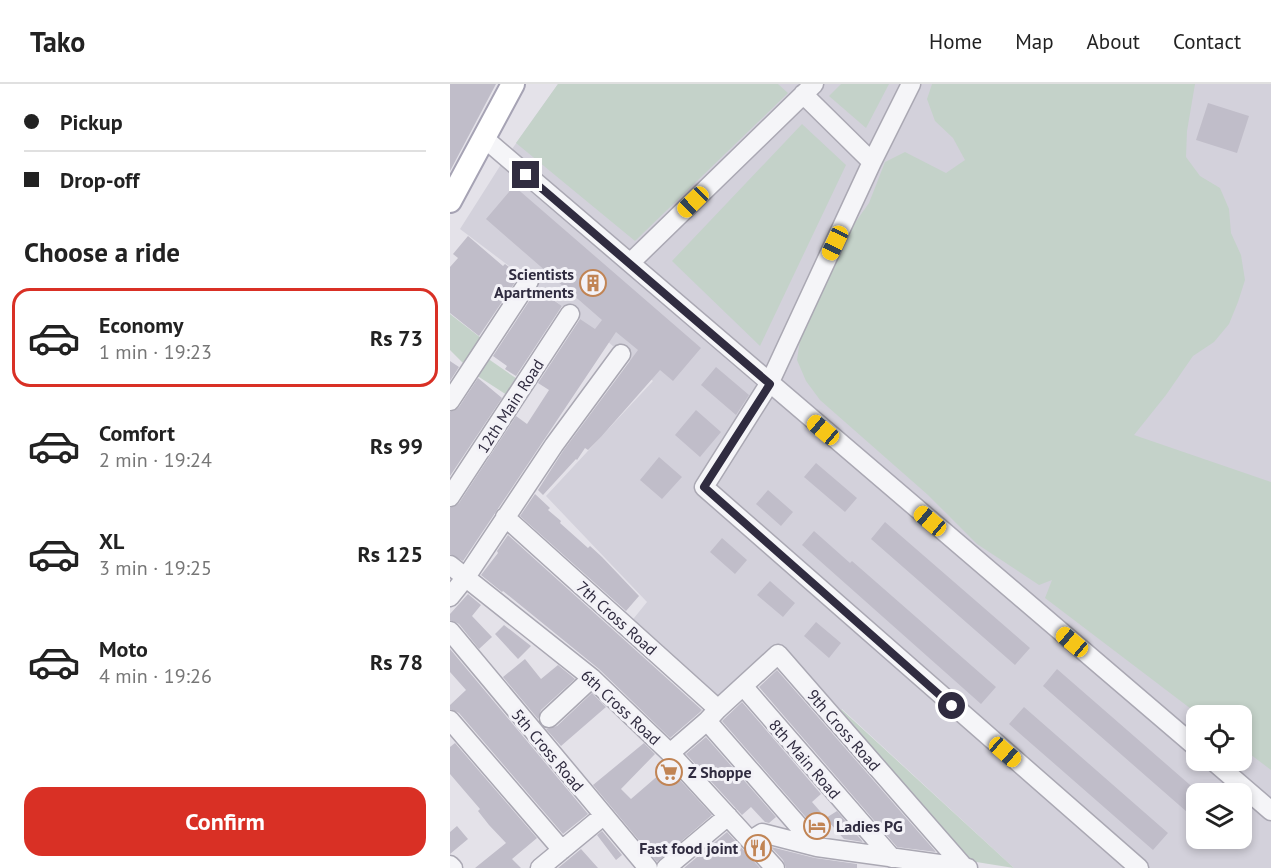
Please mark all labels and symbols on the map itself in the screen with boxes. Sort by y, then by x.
route end [512,161,539,188]
car [674,183,712,221]
car [819,223,851,263]
place label: Scientists Apartments [494,264,574,302]
building icon: Scientists Apartments [578,268,608,298]
street label: 12th Main Road [472,355,548,457]
car [803,412,843,448]
car [910,503,950,539]
street label: 7th Cross Road [573,577,661,659]
car [1052,624,1092,660]
street label: 6th Cross Road [577,665,665,749]
street label: 9th Cross Road [803,685,885,775]
route start [938,692,965,719]
street label: 5th Cross Road [508,705,588,795]
street label: 8th Main Road [765,715,845,803]
car [986,733,1024,771]
supermarket icon: Z Shoppe [654,757,684,787]
place label: Z Shoppe [688,762,752,782]
hotel icon: Ladies PG [802,811,832,841]
place label: Ladies PG [836,816,903,836]
restaurant icon: Fast food joint [743,833,773,863]
place label: Fast food joint [639,838,738,858]

